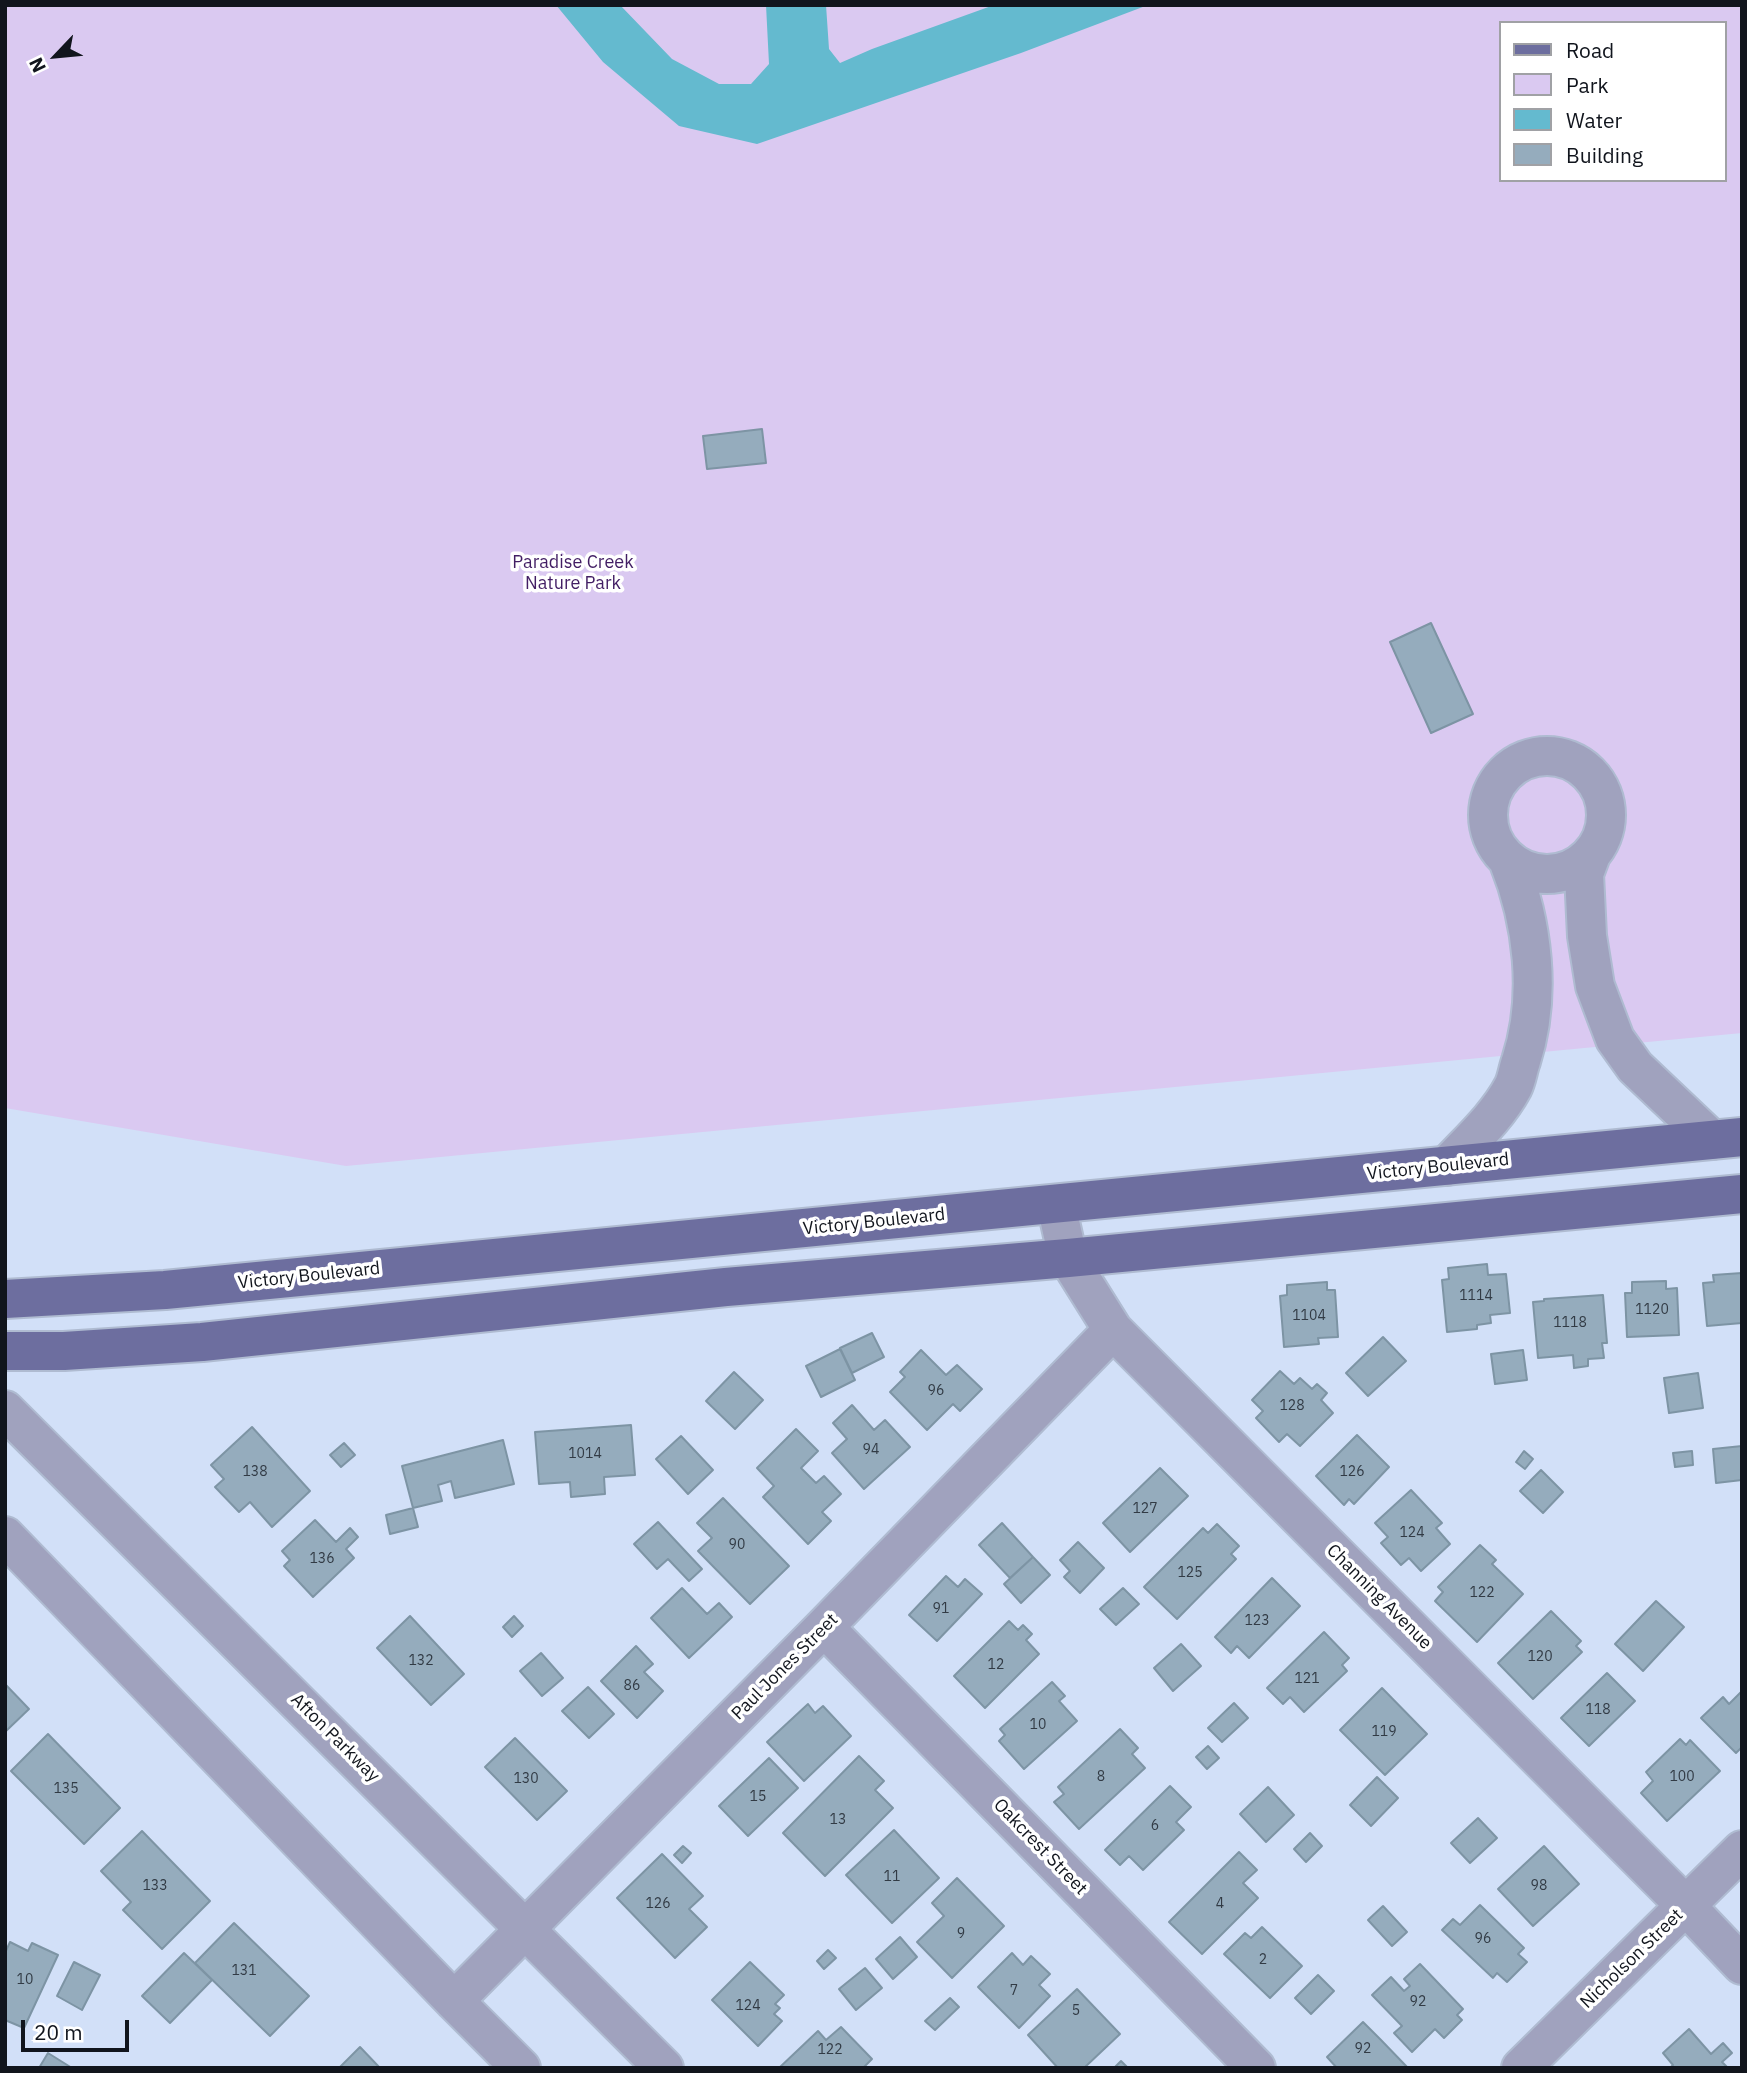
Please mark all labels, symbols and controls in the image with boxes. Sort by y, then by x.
north arrow [21,21,91,91]
legend [1498,21,1726,182]
text: Road [1566,36,1614,64]
text: N [23,54,51,77]
text: Park [1566,71,1609,99]
text: Water [1566,106,1622,134]
text: Building [1566,141,1643,169]
park label: Paradise Creek Nature Park [512,552,634,594]
street label: Victory Boulevard [1366,1149,1510,1185]
street label: Victory Boulevard [802,1204,946,1240]
street label: Victory Boulevard [237,1258,381,1294]
house number: 1114 [1459,1288,1493,1304]
house number: 1120 [1635,1302,1669,1318]
house number: 1104 [1292,1308,1326,1324]
house number: 1118 [1553,1315,1587,1331]
house number: 96 [928,1383,944,1399]
house number: 128 [1279,1398,1305,1414]
house number: 94 [863,1442,879,1458]
house number: 1014 [568,1446,602,1462]
house number: 138 [242,1464,268,1480]
house number: 126 [1339,1464,1365,1480]
house number: 127 [1132,1501,1158,1517]
house number: 124 [1399,1525,1425,1541]
house number: 90 [729,1537,745,1553]
street label: Channing Avenue [1322,1540,1436,1654]
house number: 136 [309,1551,335,1567]
house number: 125 [1177,1565,1203,1581]
house number: 122 [1469,1585,1495,1601]
house number: 91 [933,1601,949,1617]
street label: Paul Jones Street [727,1609,843,1725]
house number: 123 [1244,1613,1270,1629]
house number: 120 [1527,1649,1553,1665]
house number: 132 [408,1653,434,1669]
house number: 12 [988,1657,1004,1673]
house number: 121 [1294,1671,1320,1687]
house number: 86 [624,1678,640,1694]
street label: Afton Parkway [286,1689,384,1787]
house number: 118 [1585,1702,1611,1718]
house number: 10 [1030,1717,1046,1733]
house number: 119 [1371,1724,1397,1740]
house number: 8 [1097,1769,1105,1785]
house number: 100 [1669,1769,1695,1785]
house number: 130 [513,1771,539,1787]
house number: 135 [53,1781,79,1797]
house number: 15 [750,1789,766,1805]
street label: Oakcrest Street [989,1794,1091,1900]
house number: 13 [830,1812,846,1828]
house number: 6 [1151,1818,1159,1834]
house number: 11 [884,1869,900,1885]
house number: 133 [142,1878,168,1894]
house number: 98 [1531,1878,1547,1894]
house number: 126 [645,1896,671,1912]
house number: 4 [1216,1896,1224,1912]
street label: Nicholson Street [1576,1905,1688,2013]
house number: 9 [957,1926,965,1942]
house number: 96 [1475,1931,1491,1947]
house number: 2 [1259,1952,1267,1968]
house number: 131 [231,1963,257,1979]
house number: 10 [17,1972,33,1988]
house number: 7 [1010,1983,1018,1999]
house number: 92 [1410,1994,1426,2010]
house number: 124 [735,1998,761,2014]
house number: 5 [1072,2003,1080,2019]
scale bar [24,2007,133,2050]
text: 20 m [34,2018,83,2046]
house number: 92 [1355,2041,1371,2057]
house number: 122 [817,2042,843,2058]

